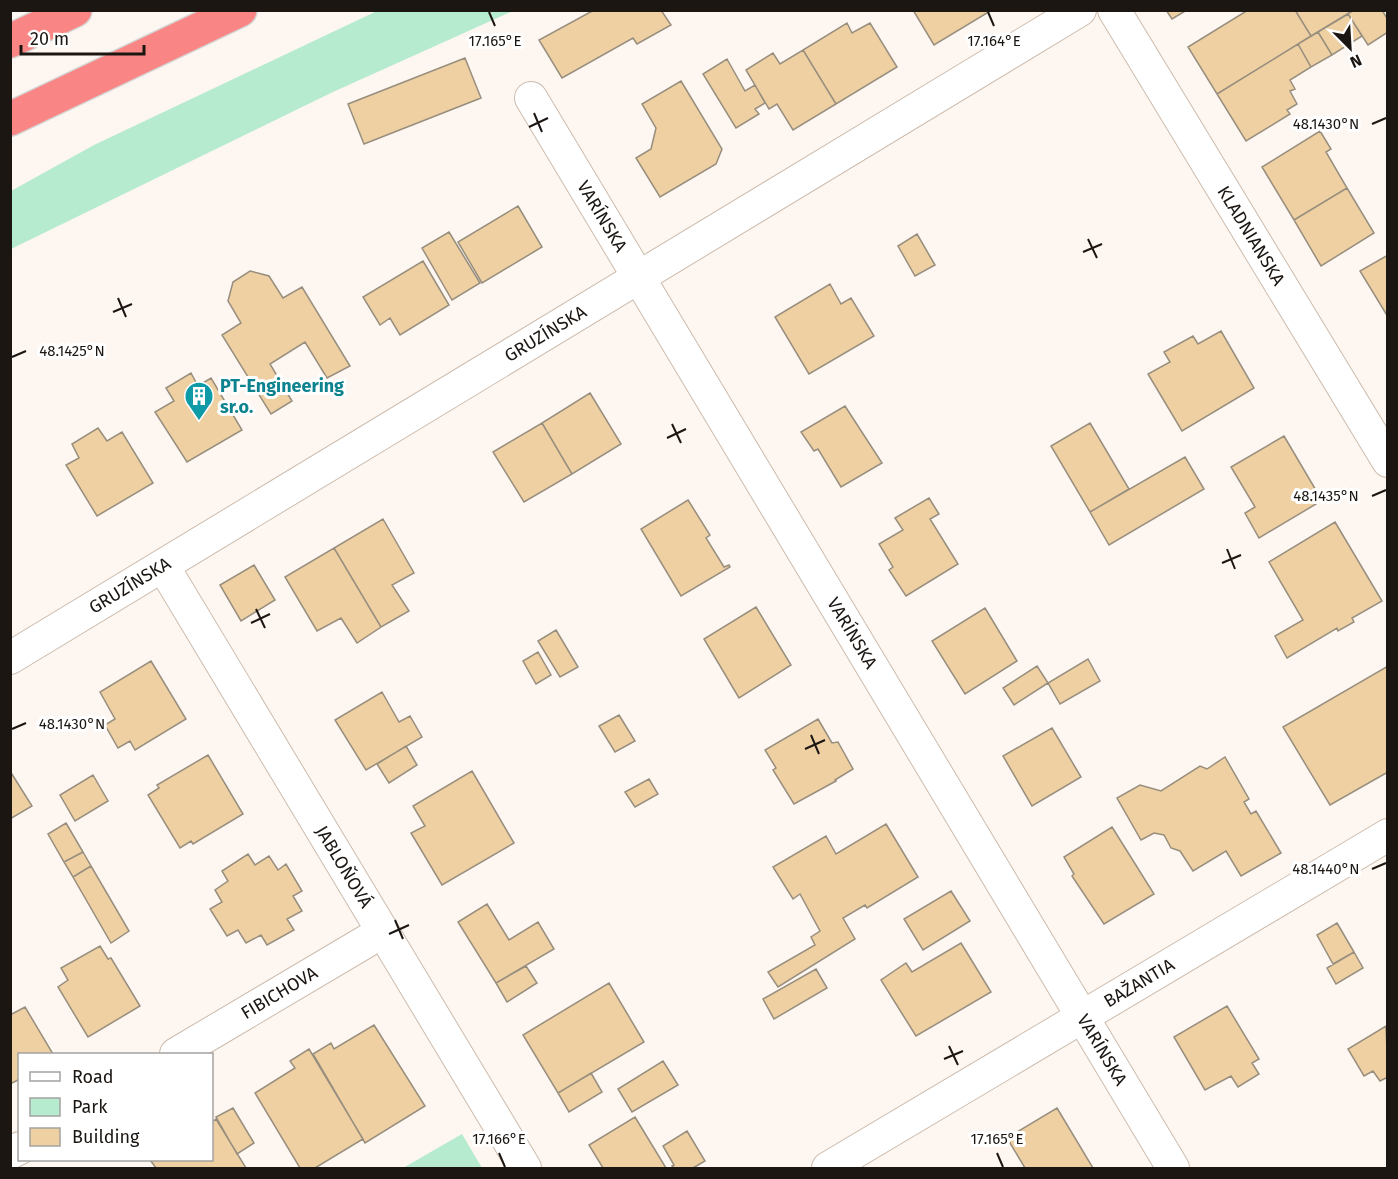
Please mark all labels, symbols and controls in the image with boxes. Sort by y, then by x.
scale bar [21,18,144,56]
north arrow [1320,18,1380,78]
text: 20 m [30,28,69,50]
text: 17.165°E [469,32,521,50]
text: 17.164°E [967,32,1021,50]
text: N [1347,50,1365,72]
text: 48.1430°N [1293,115,1359,133]
street label: VARÍNSKA [572,177,632,257]
street label: KLADNIANSKA [1212,182,1290,290]
street label: GRUZÍNSKA [501,300,591,367]
text: 48.1425°N [39,342,105,360]
place label: PT-Engineering sr.o. [220,375,344,418]
building icon: PT-Engineering sr.o. [183,380,215,422]
text: 48.1435°N [1293,487,1359,505]
street label: GRUZÍNSKA [85,552,175,619]
street label: VARÍNSKA [822,593,882,673]
text: 48.1430°N [39,715,105,733]
street label: JABLOŇOVÁ [311,822,378,913]
text: 48.1440°N [1292,860,1360,878]
street label: BAŽANTIA [1100,953,1179,1012]
street label: FIBICHOVA [237,961,322,1024]
street label: VARÍNSKA [1072,1010,1132,1090]
legend [18,1053,213,1161]
text: Road [72,1066,114,1088]
text: Park [72,1096,108,1118]
text: Building [72,1126,140,1148]
text: 17.166°E [472,1130,526,1148]
text: 17.165°E [971,1130,1023,1148]

